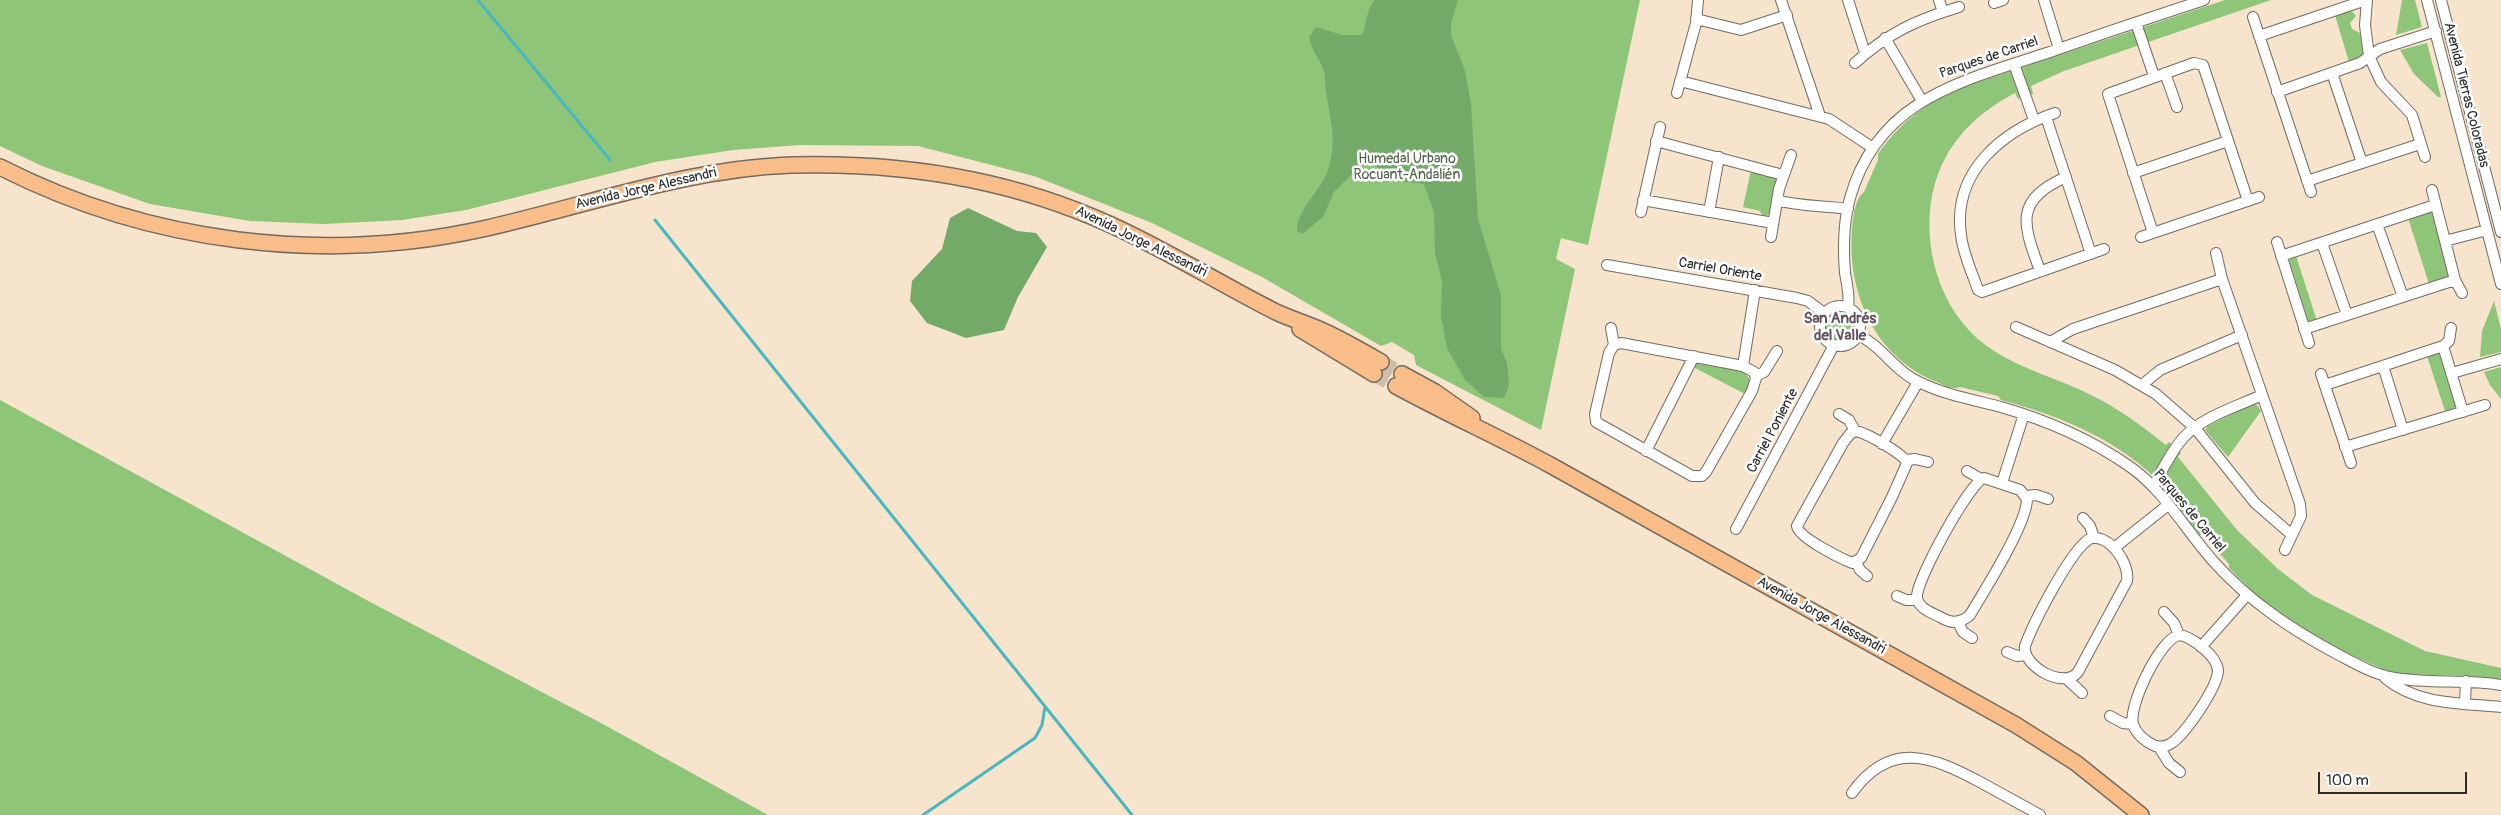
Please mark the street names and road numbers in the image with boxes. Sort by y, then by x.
street label: Avenida Tierras Coloradas [2440,21,2492,169]
street label: Parques de Carriel [1937,33,2041,83]
street label: Avenida Jorge Alessandri [574,165,718,213]
street label: Avenida Jorge Alessandri [1072,203,1210,281]
street label: Carriel Oriente [1677,254,1763,286]
street label: Carriel Poniente [1744,386,1802,476]
street label: Parques de Carriel [2149,466,2229,556]
street label: Avenida Jorge Alessandri [1754,574,1888,658]

